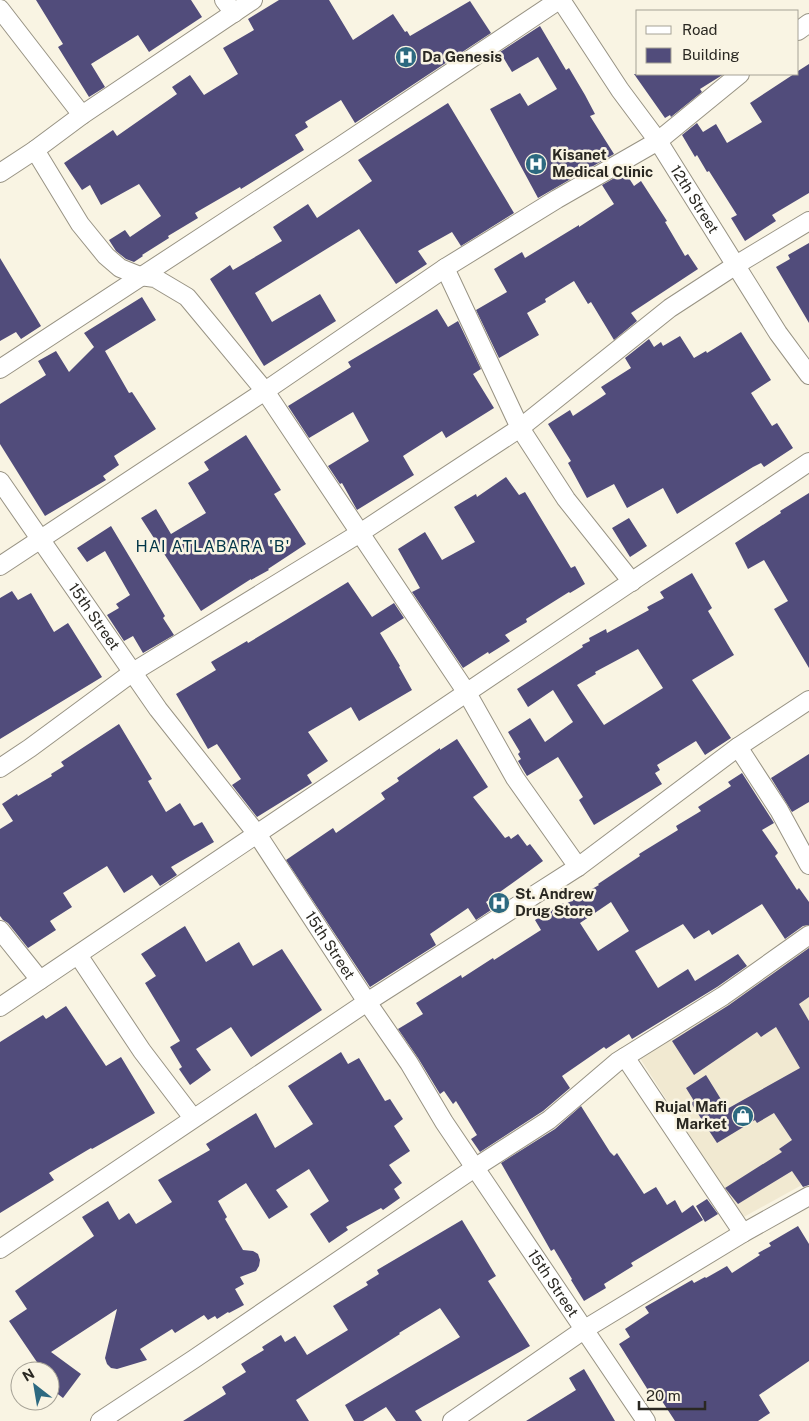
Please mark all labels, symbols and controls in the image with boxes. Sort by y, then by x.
legend [636,10,799,75]
text: Road [682,21,718,38]
hospital icon: Da Genesis [394,45,418,69]
text: Building [682,46,740,63]
place label: Da Genesis [422,48,502,65]
place label: Kisanet Medical Clinic [552,146,653,180]
hospital icon: Kisanet Medical Clinic [524,152,548,176]
street label: 12th Street [667,162,723,236]
district label: HAI ATLABARA 'B' [135,537,291,556]
street label: 15th Street [65,580,124,653]
place label: St. Andrew Drug Store [515,885,594,919]
hospital icon: St. Andrew Drug Store [487,891,511,915]
street label: 15th Street [302,908,359,982]
place label: Rujal Mafi Market [655,1098,727,1132]
shop icon: Rujal Mafi Market [731,1104,755,1128]
street label: 15th Street [525,1246,582,1320]
north arrow [10,1361,60,1411]
text: N [19,1365,37,1385]
scale bar [639,1378,705,1410]
text: 20 m [646,1387,681,1404]

